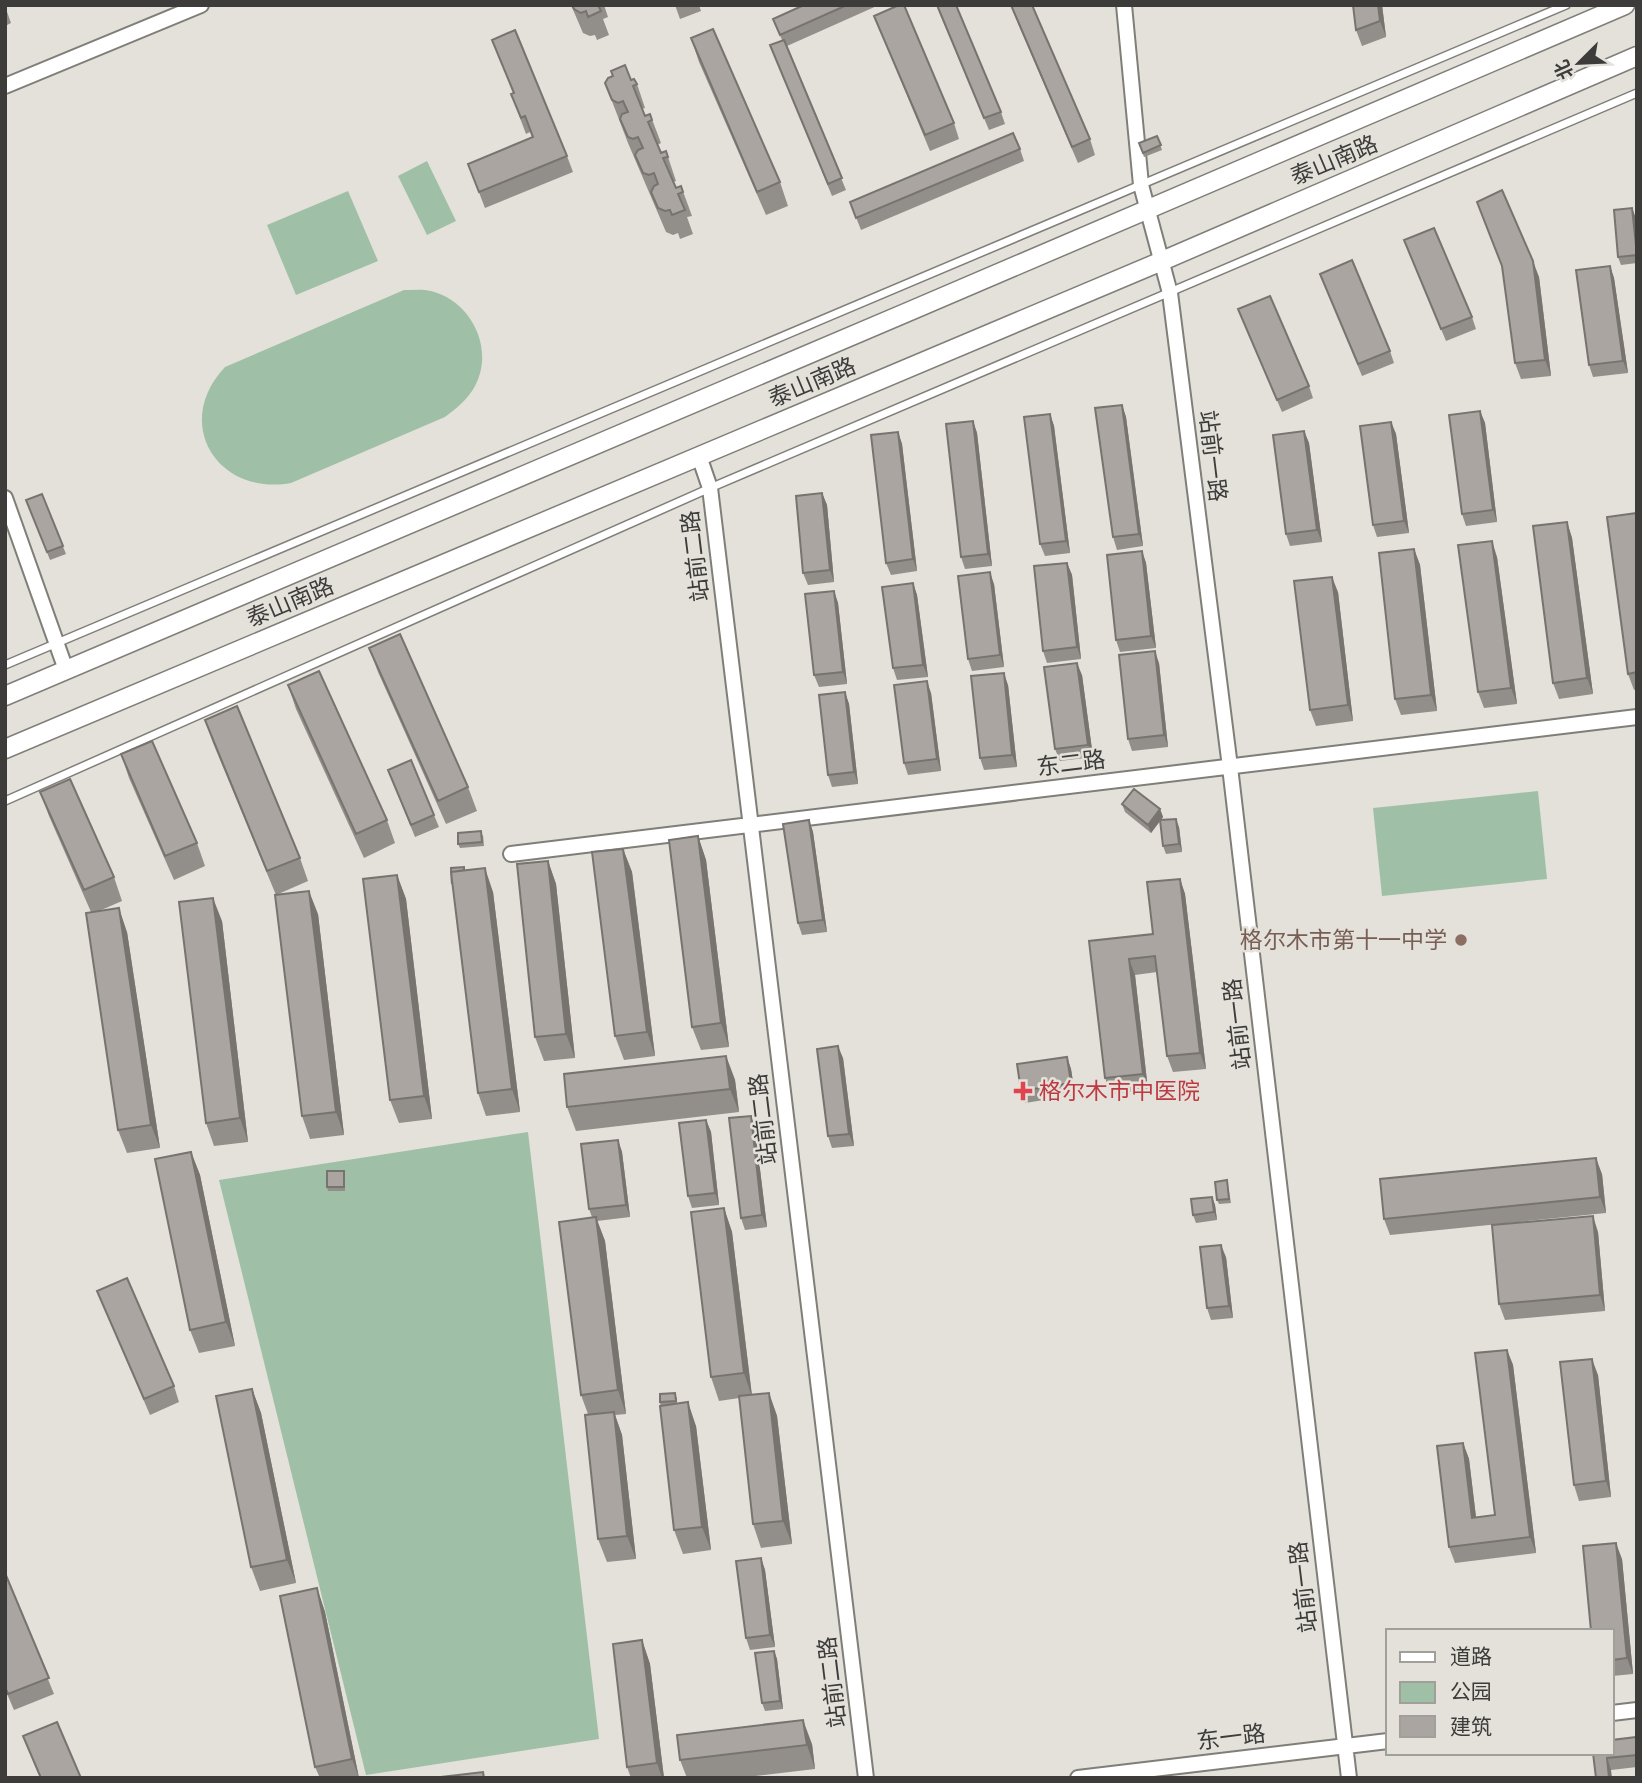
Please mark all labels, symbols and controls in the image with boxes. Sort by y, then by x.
north arrow [1544,28,1614,98]
text: 北 [1548,56,1580,84]
street label: 泰山南路 [1285,127,1383,193]
street label: 泰山南路 [763,349,861,415]
street label: 站前一路 [1192,408,1234,504]
street label: 站前二路 [674,508,716,604]
street label: 泰山南路 [241,569,339,635]
street label: 东二路 [1035,743,1107,783]
place label: 格尔木市第十一中学 [1240,924,1447,956]
marker: 格尔木市第十一中学 [1453,932,1469,948]
street label: 站前一路 [1216,976,1258,1072]
street label: 站前二路 [742,1071,784,1167]
place label: 格尔木市中医院 [1039,1075,1200,1107]
marker: 格尔木市中医院 [1013,1081,1033,1101]
street label: 站前一路 [1282,1539,1324,1635]
legend [1386,1629,1614,1755]
street label: 站前二路 [811,1634,853,1730]
text: 道路 [1450,1642,1492,1671]
text: 公园 [1450,1677,1492,1706]
text: 建筑 [1450,1712,1492,1741]
street label: 东一路 [1195,1717,1267,1757]

